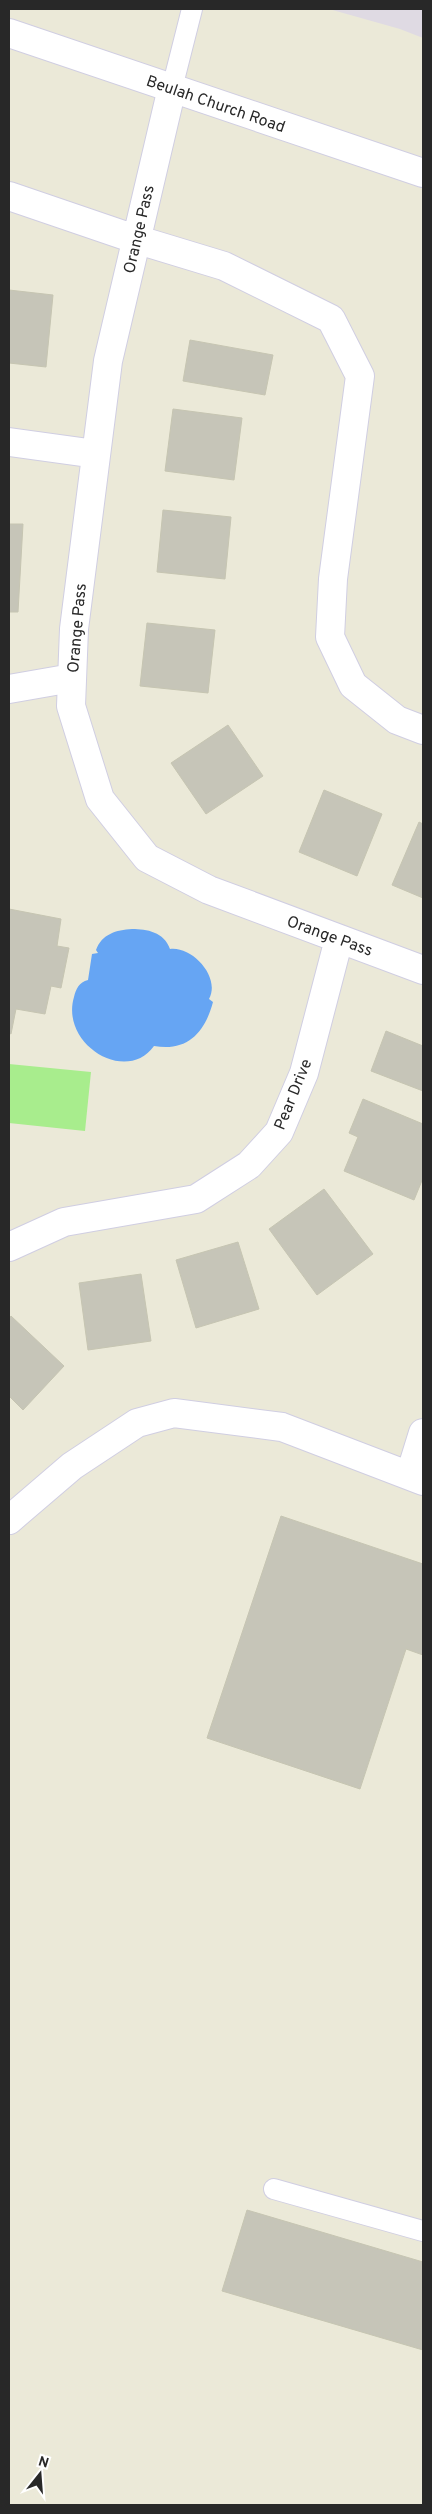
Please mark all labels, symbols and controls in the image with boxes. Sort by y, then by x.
street label: Beulah Church Road [143,72,288,138]
street label: Orange Pass [120,183,160,276]
street label: Orange Pass [64,582,92,674]
street label: Orange Pass [284,912,375,962]
street label: Pear Drive [271,1056,317,1133]
north arrow [15,2449,65,2499]
text: N [36,2453,51,2473]

